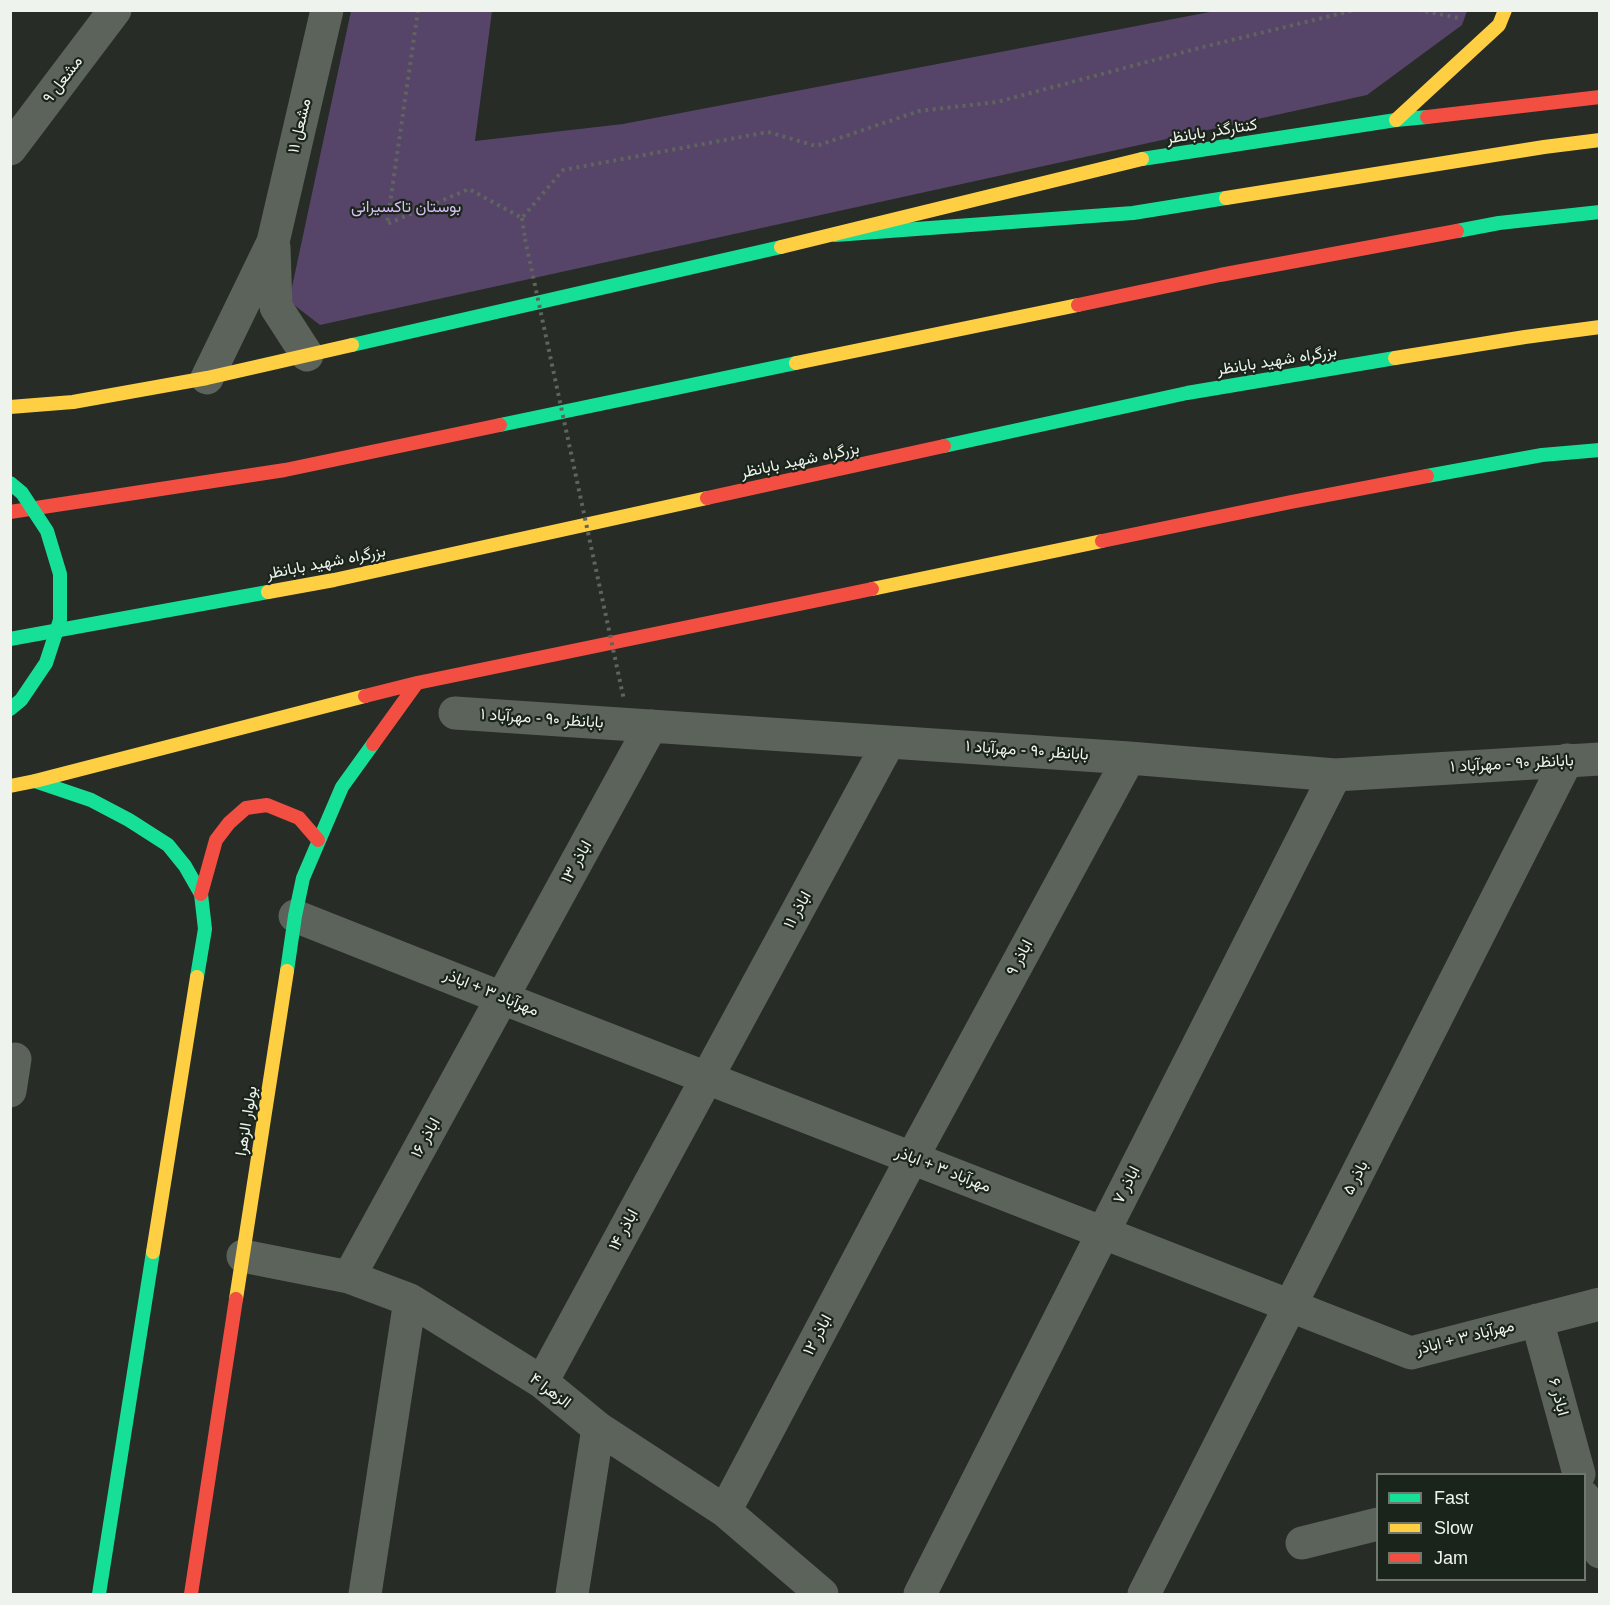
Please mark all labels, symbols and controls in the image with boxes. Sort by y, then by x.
street label: مشعل ۹ [39,53,87,107]
street label: مشعل ۱۱ [284,97,316,155]
street label: کنتارگذر بابانظر [1165,115,1259,149]
park label: بوستان تاکسیرانی [351,198,461,218]
street label: بزرگراه شهید بابانظر [1216,342,1338,380]
street label: بزرگراه شهید بابانظر [739,439,861,483]
street label: بزرگراه شهید بابانظر [265,542,387,584]
street label: بابانظر ۹۰ - مهرآباد ۱ [480,705,604,733]
street label: بابانظر ۹۰ - مهرآباد ۱ [965,737,1089,765]
street label: بابانظر ۹۰ - مهرآباد ۱ [1450,751,1574,777]
street label: اباذر ۱۳ [558,838,596,886]
street label: اباذر ۱۱ [780,888,816,932]
street label: اباذر ۹ [1003,937,1037,979]
street label: مهرآباد ۳ + اباذر [441,965,541,1021]
street label: بولوار الزهرا [232,1085,262,1157]
street label: اباذر ۱۶ [407,1115,445,1161]
street label: مهرآباد ۳ + اباذر [892,1143,994,1197]
street label: باذر ۵ [1339,1158,1373,1198]
street label: اباذر ۷ [1109,1163,1145,1207]
street label: اباذر ۱۴ [605,1206,643,1254]
street label: اباذر ۱۲ [799,1311,837,1359]
street label: مهرآباد ۳ + اباذر [1414,1316,1516,1360]
street label: الزهرا ۴ [526,1369,574,1413]
street label: اباذر ۶ [1544,1376,1572,1418]
legend [1376,1473,1586,1581]
text: Fast [1434,1488,1469,1508]
text: Slow [1434,1518,1473,1538]
text: Jam [1434,1548,1468,1568]

